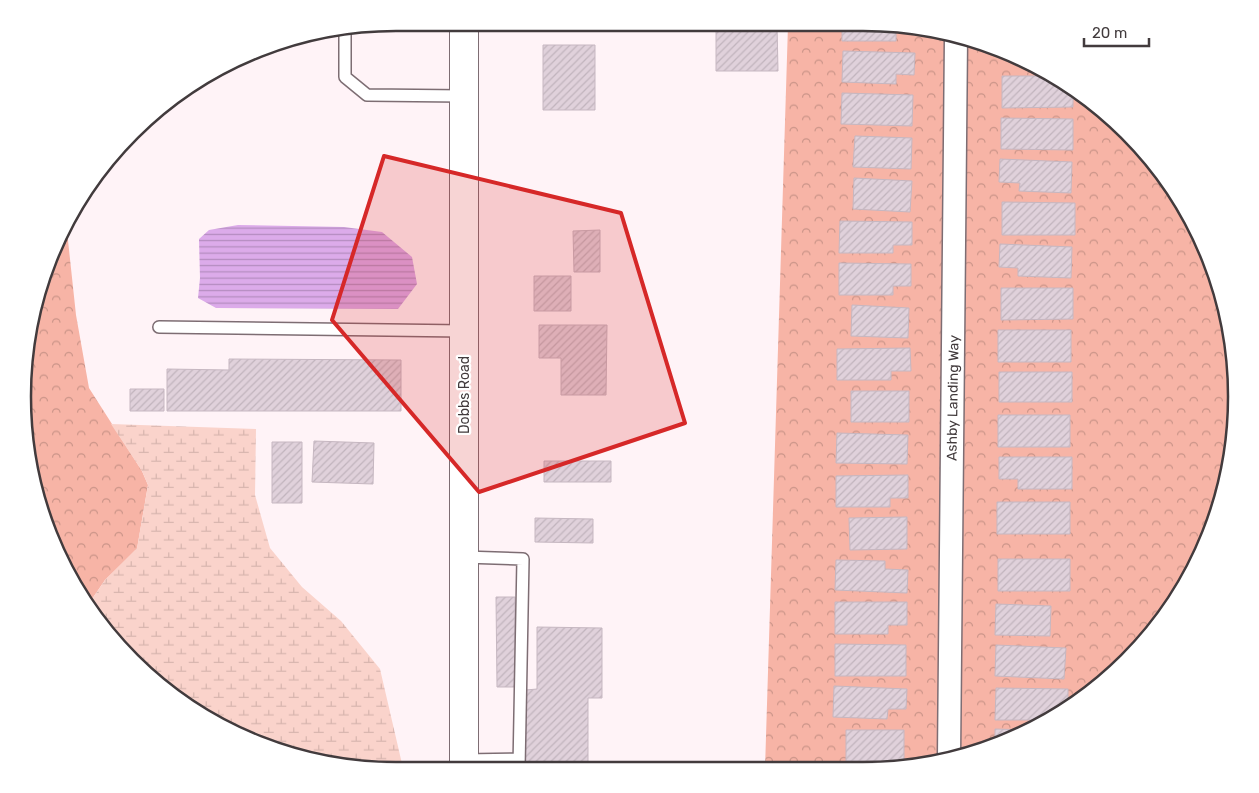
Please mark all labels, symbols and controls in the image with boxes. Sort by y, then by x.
scale bar [1084,15,1149,47]
text: 20 m [1092,24,1127,42]
street label: Ashby Landing Way [943,335,963,461]
street label: Dobbs Road [456,356,473,434]

